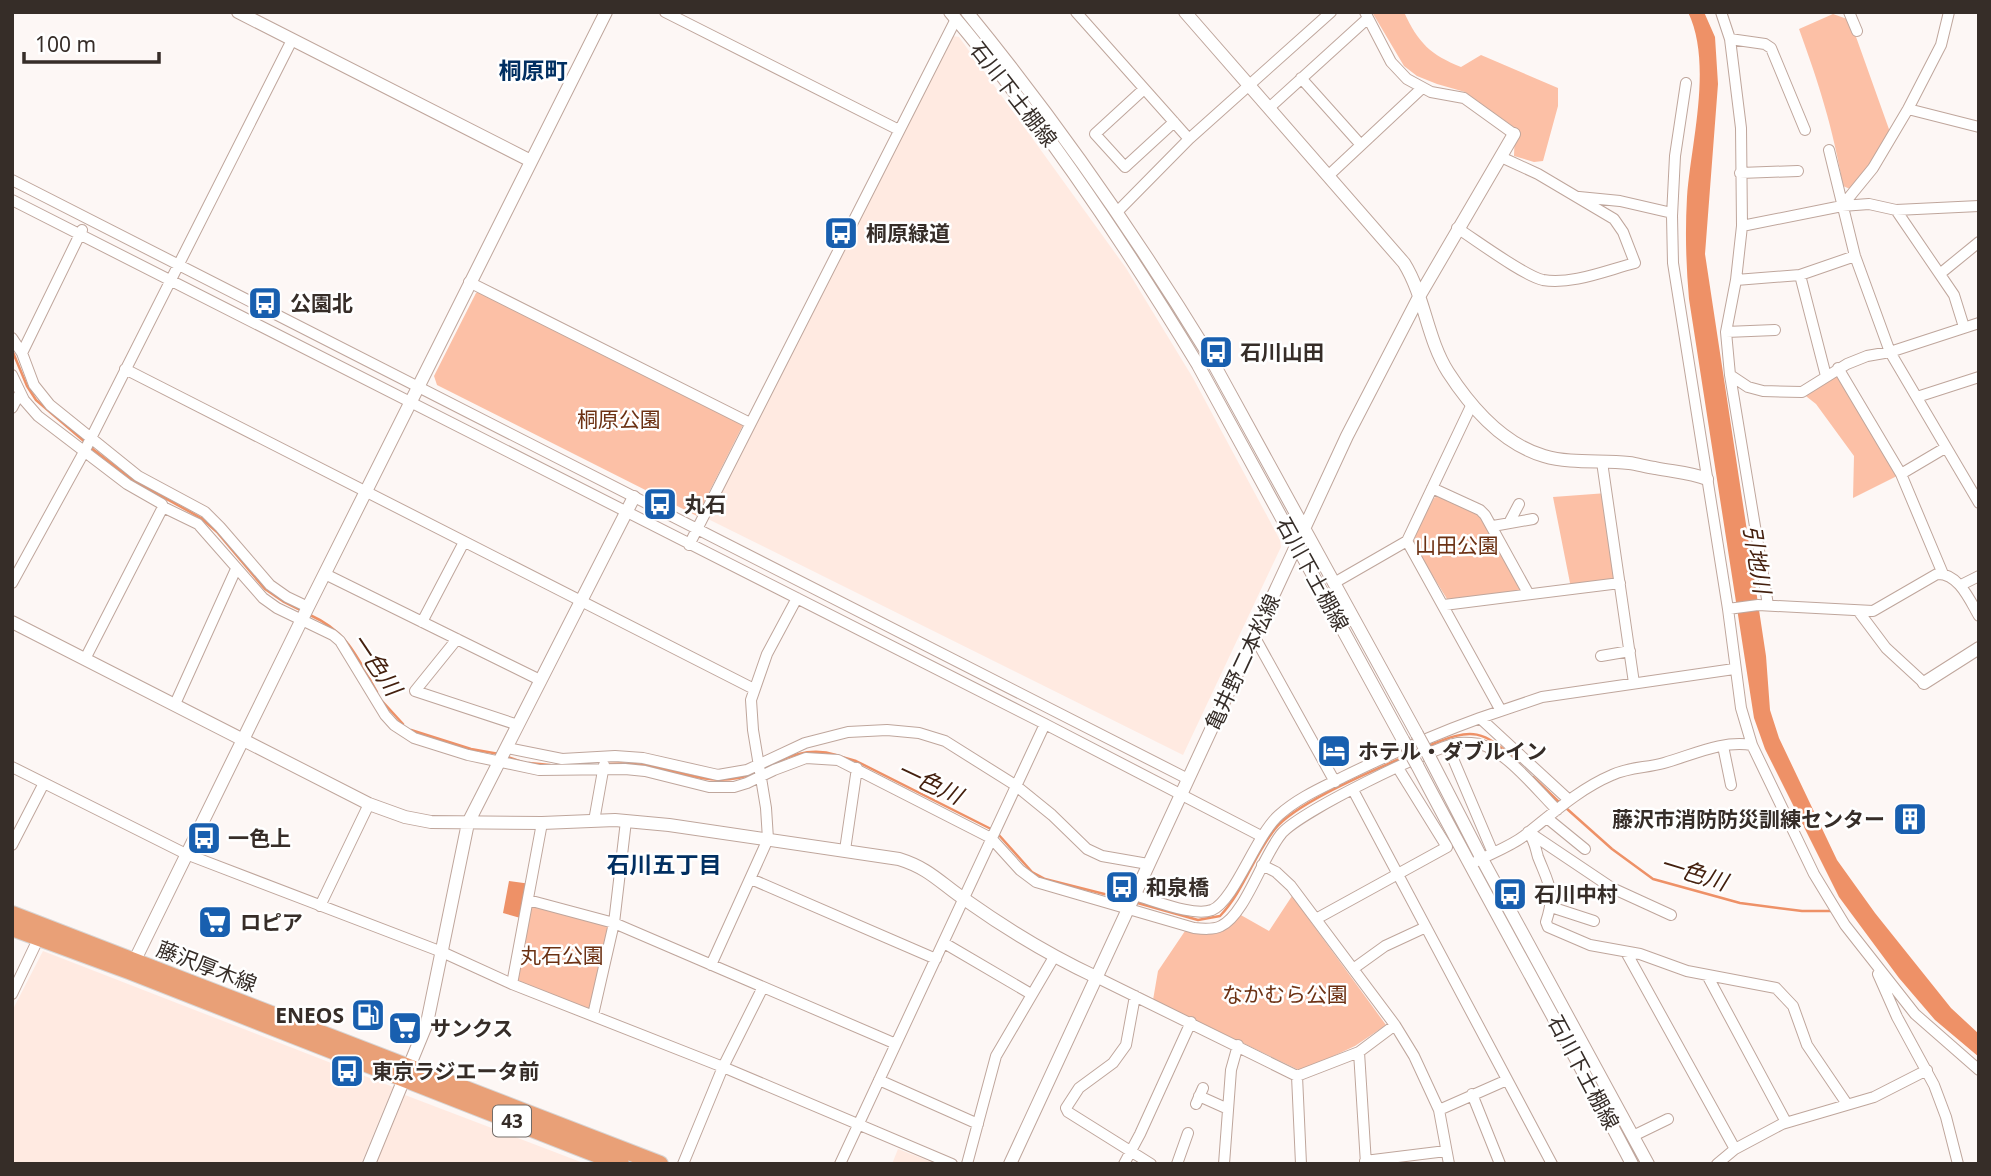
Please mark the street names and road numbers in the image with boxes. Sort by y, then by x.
street label: 石川下土棚線 [964,36,1064,152]
street label: 石川下土棚線 [1270,512,1356,636]
street label: 亀井野二本松線 [1198,589,1286,735]
street label: 藤沢厚木線 [153,934,261,998]
street label: 石川下土棚線 [1542,1010,1626,1134]
road number: 43 [493,1106,531,1136]

